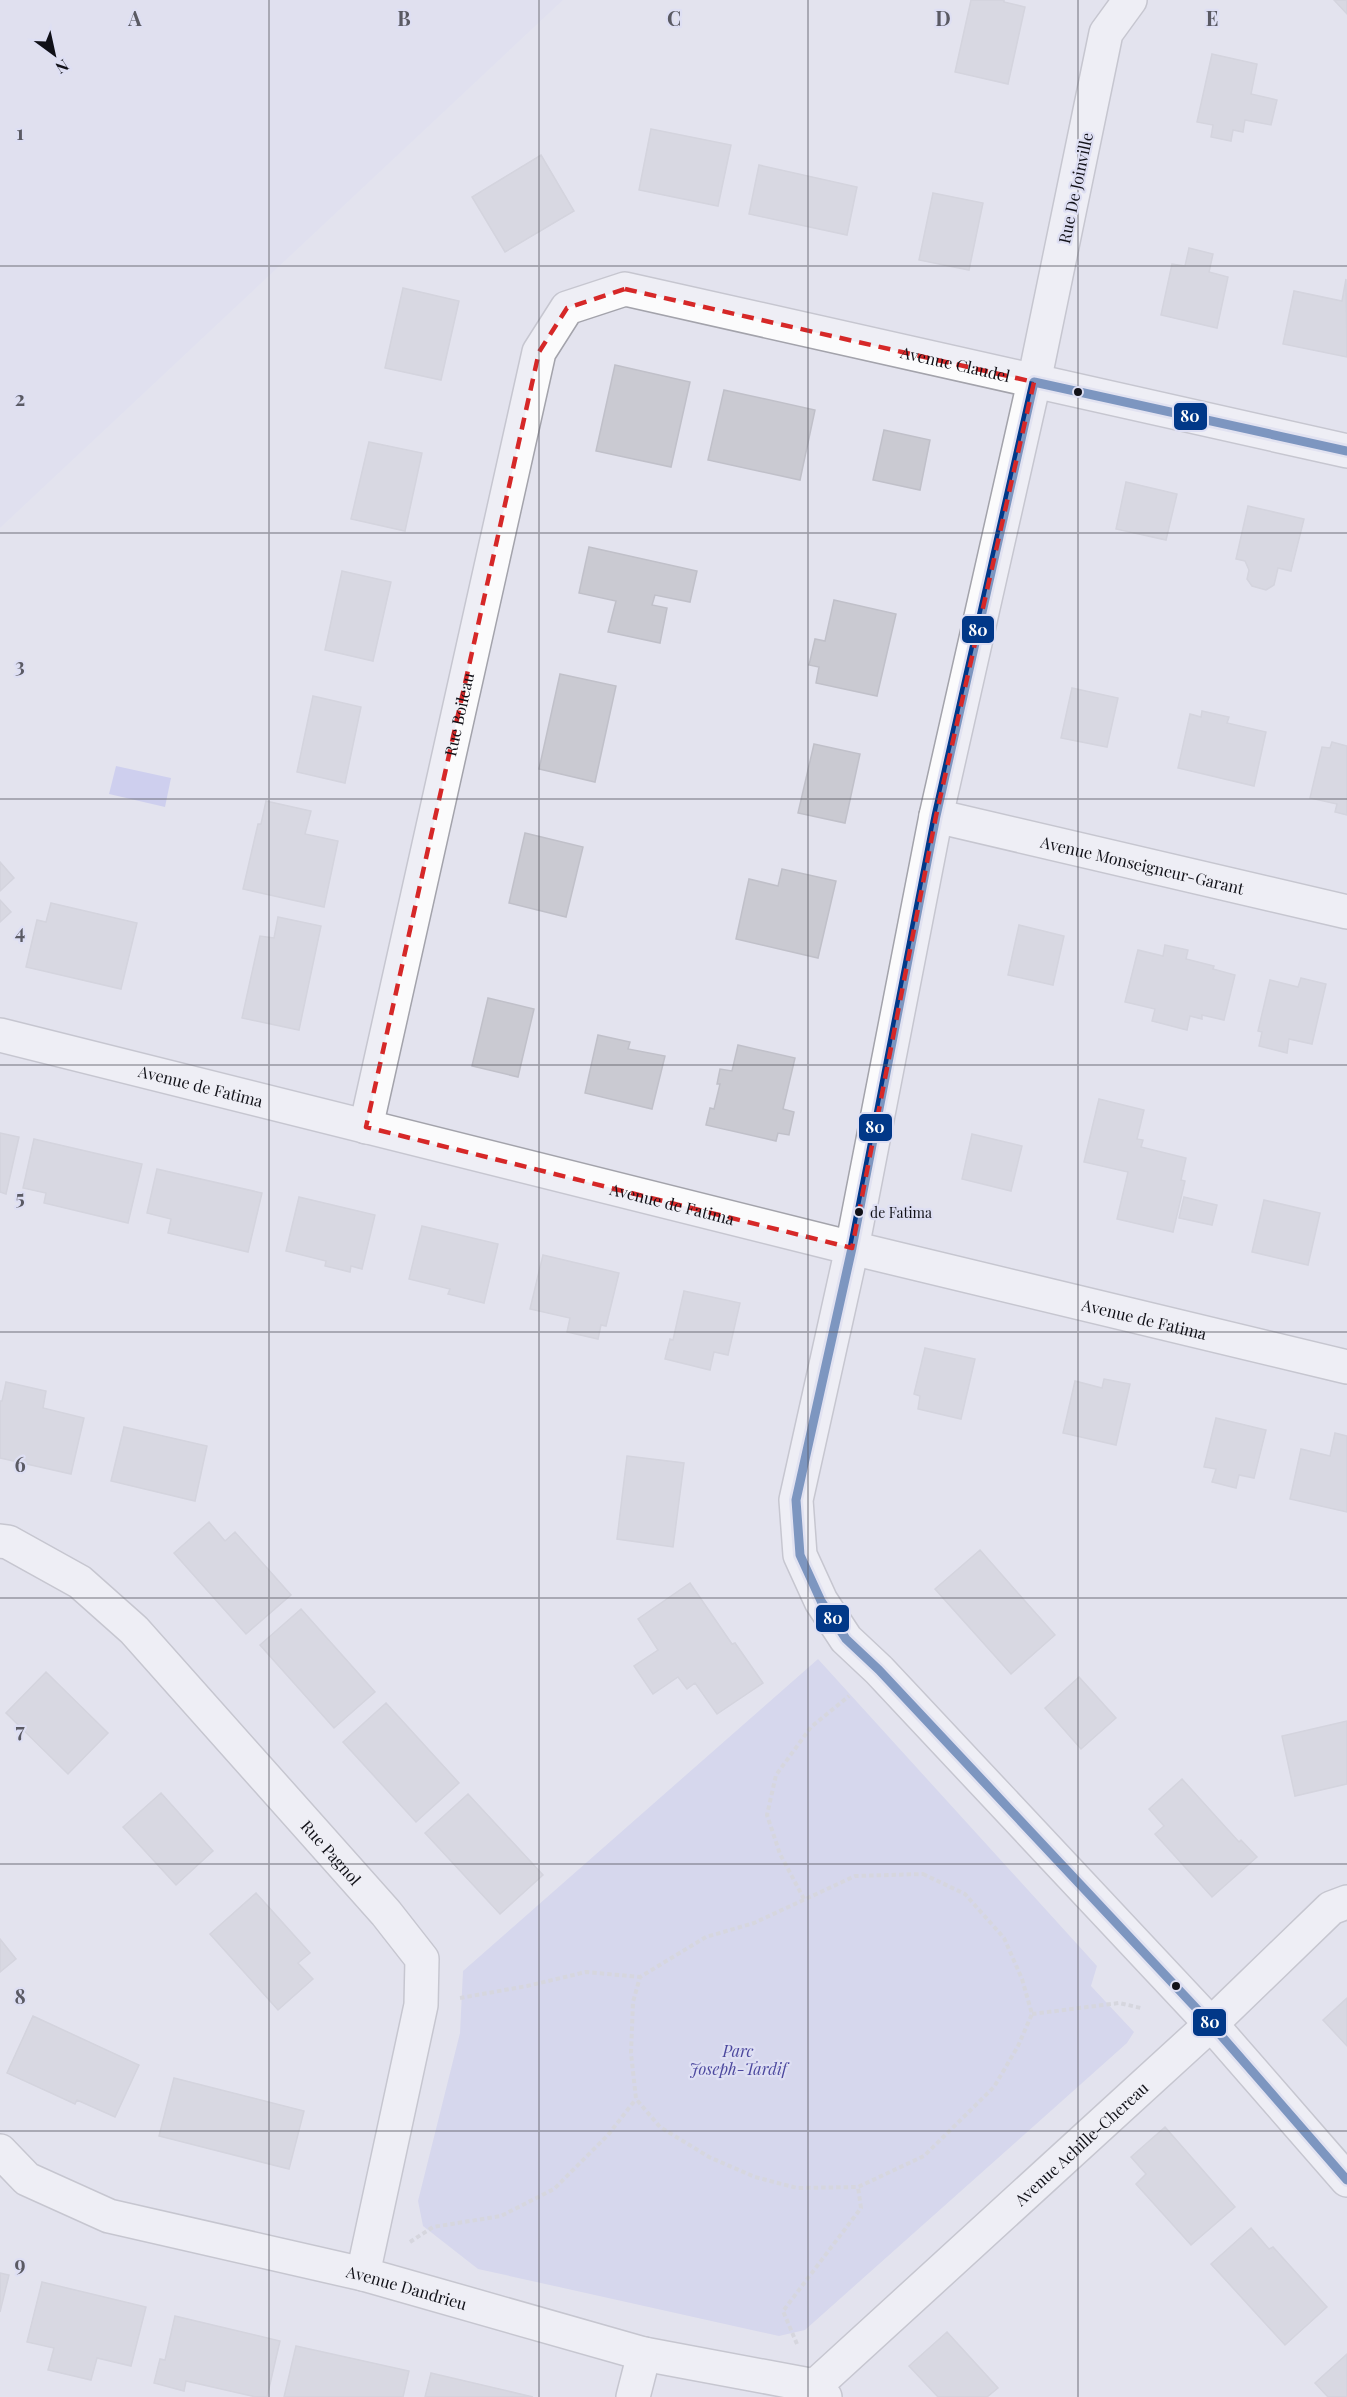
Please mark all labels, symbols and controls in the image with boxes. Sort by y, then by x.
text: A [127,4,142,31]
text: B [397,4,411,31]
text: C [667,4,681,31]
text: D [935,4,951,31]
text: E [1206,4,1218,31]
north arrow [24,24,84,84]
text: N [52,55,73,79]
text: 1 [16,118,24,145]
street label: Rue De Joinville [1053,131,1097,245]
street label: Avenue Claudel [898,340,1013,386]
text: 2 [15,384,25,411]
unlabelled marker [1072,386,1084,398]
line badge: 80 [1173,402,1208,431]
text: 80 [1180,405,1200,426]
line badge: 80 [961,615,995,644]
text: 80 [968,619,988,640]
text: 3 [15,651,25,678]
street label: Rue Boileau [439,670,478,758]
street label: Avenue Monseigneur-Garant [1038,830,1247,898]
text: 4 [15,917,25,944]
street label: Avenue de Fatima [135,1059,265,1111]
line badge: 80 [858,1113,893,1142]
text: 80 [865,1116,885,1137]
street label: Avenue de Fatima [607,1177,737,1229]
text: 5 [15,1183,25,1210]
place label: de Fatima [870,1203,932,1222]
marker: de Fatima [853,1206,865,1218]
street label: Avenue de Fatima [1079,1293,1209,1343]
text: 6 [14,1450,26,1477]
line badge: 80 [815,1604,850,1633]
text: 80 [823,1607,843,1628]
text: 7 [15,1716,25,1743]
street label: Rue Pagnol [297,1815,367,1889]
unlabelled marker [1170,1980,1182,1992]
text: 8 [14,1982,26,2009]
line badge: 80 [1192,2008,1227,2037]
text: 80 [1200,2011,1220,2032]
park label: Parc Joseph-Tardif [689,2040,790,2079]
street label: Avenue Achille-Chereau [1009,2077,1152,2210]
text: 9 [14,2249,26,2276]
street label: Avenue Dandrieu [344,2260,470,2314]

